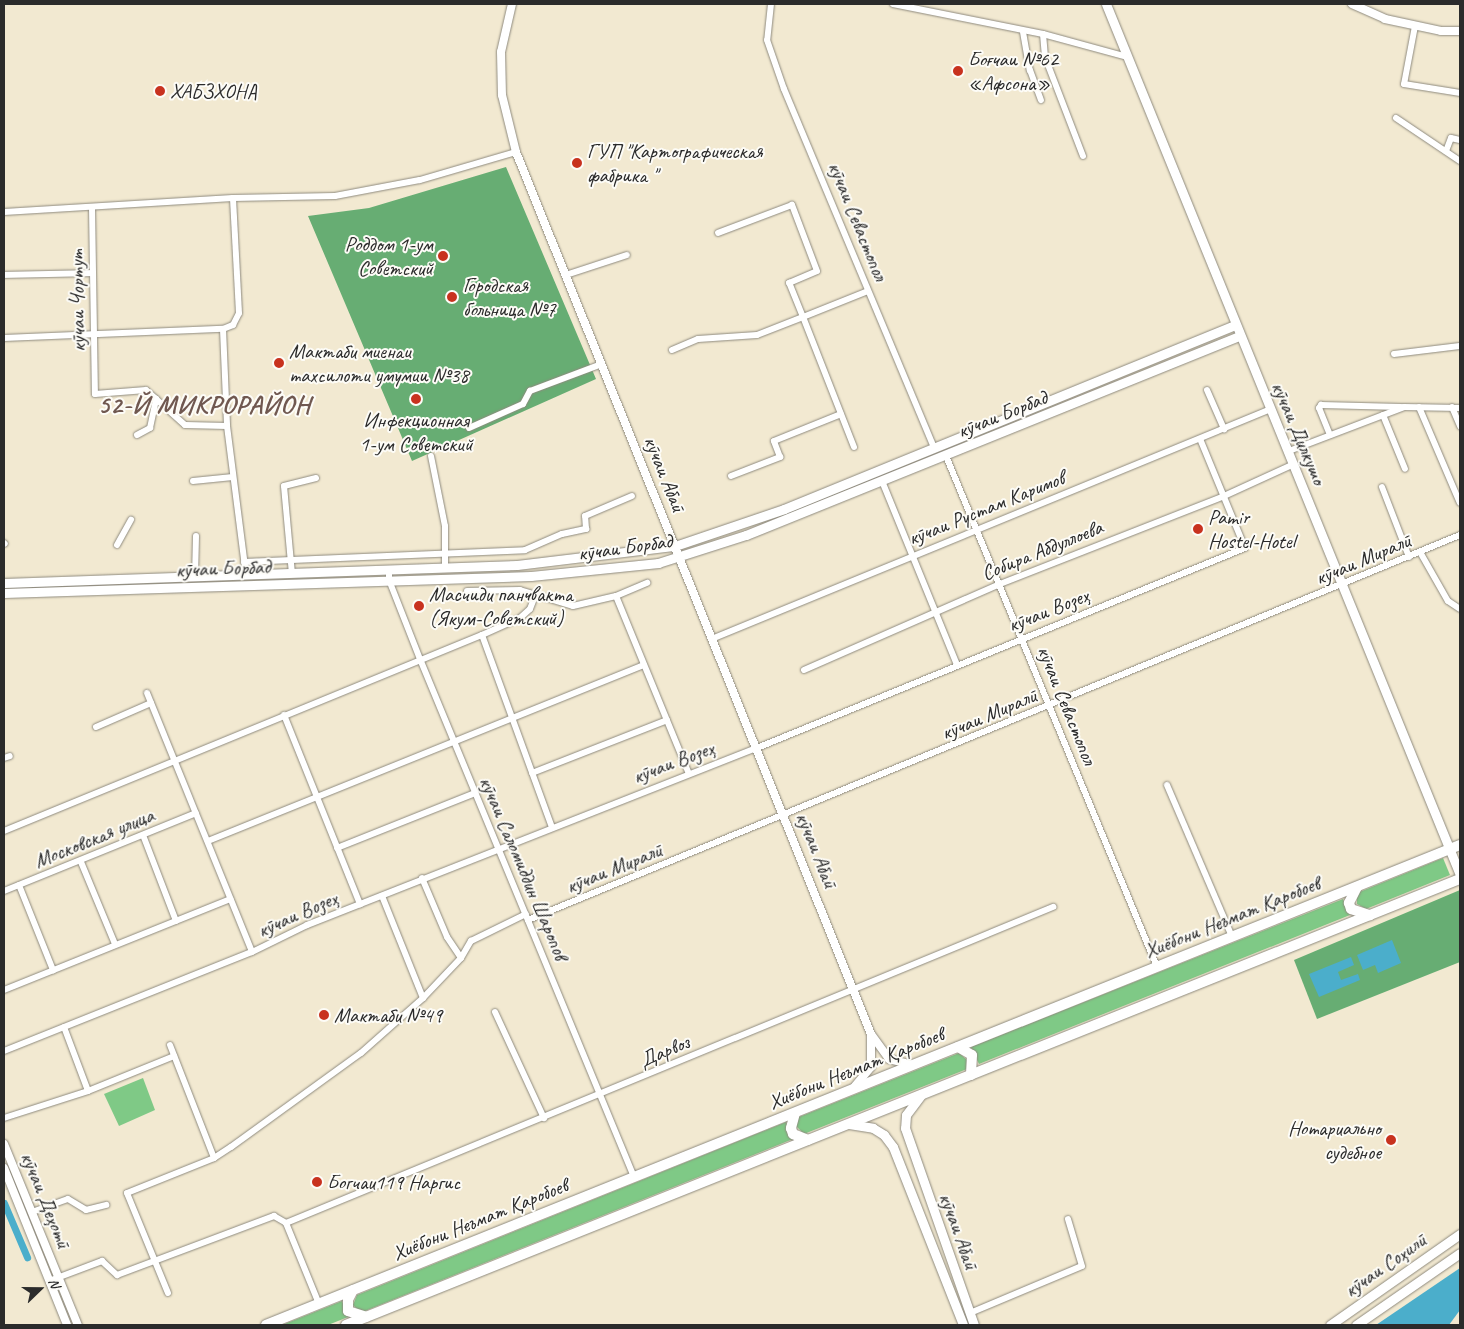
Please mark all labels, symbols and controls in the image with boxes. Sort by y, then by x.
place label: Боғчаи №62 «Афсона» [968,46,1058,96]
marker: Боғчаи №62 «Афсона» [952,65,964,77]
place label: ХАБЗХОНА [170,78,257,104]
marker: ХАБЗХОНА [154,85,166,97]
place label: ГУП "Картографическая фабрика " [587,138,763,188]
marker: ГУП "Картографическая фабрика " [571,157,583,169]
street label: кӯчаи Севастопол [823,158,893,284]
place label: Роддом 1-ум Советский [345,231,433,281]
street label: кӯчаи Чортут [63,249,91,353]
marker: Роддом 1-ум Советский [437,250,449,262]
place label: Городская больница №7 [463,272,556,322]
marker: Городская больница №7 [445,290,459,304]
place label: Мактаби миенаи тахсилоти умумии №38 [289,338,469,388]
marker: Мактаби миенаи тахсилоти умумии №38 [273,357,285,369]
street label: кӯчаи Дилкушо [1266,377,1332,489]
street label: кӯчаи Борбад [954,385,1050,443]
district label: 52-Й МИКРОРАЙОН [93,389,315,421]
marker: Инфекционная 1-ум Советский [410,393,422,405]
place label: Инфекционная 1-ум Советский [359,407,473,457]
street label: кӯчаи Абаӣ [638,432,692,516]
street label: кӯчаи Рустам Каримов [903,465,1069,551]
place label: Pamir Hostel-Hotel [1208,504,1295,554]
street label: Собира Абдуллоева [978,514,1106,586]
marker: Pamir Hostel-Hotel [1192,523,1204,535]
street label: кӯчаи Борбад [577,528,673,566]
street label: кӯчаи Миралӣ [1312,528,1414,590]
street label: кӯчаи Борбад [176,554,270,582]
place label: Масчиди панчвакта (Якум-Советский) [429,581,573,631]
street label: кӯчаи Возеҳ [1004,583,1092,637]
marker: Масчиди панчвакта (Якум-Советский) [413,600,425,612]
street label: кӯчаи Севастопол [1032,642,1102,768]
street label: кӯчаи Миралӣ [938,683,1040,745]
street label: кӯчаи Возеҳ [629,735,717,789]
street label: кӯчаи Саломиддин Шаропов [473,771,575,965]
street label: Московская улица [30,802,158,874]
street label: кӯчаи Абаӣ [790,808,844,892]
street label: кӯчаи Миралӣ [563,838,665,898]
street label: Хиёбони Неъмат Қаробоев [1141,870,1323,964]
street label: кӯчаи Возеҳ [254,885,340,943]
place label: Мактаби №49 [334,1002,442,1028]
marker: Мактаби №49 [318,1009,330,1021]
street label: Хиёбони Неъмат Қаробоев [765,1021,947,1115]
street label: Дарвоз [635,1029,693,1073]
place label: Нотариально судебное [1288,1115,1381,1165]
marker: Нотариально судебное [1385,1134,1397,1146]
street label: кӯчаи Деҳотӣ [15,1148,77,1252]
place label: Богчаи119 Наргис [327,1169,460,1195]
street label: Хиёбони Неъмат Қаробоев [389,1172,571,1266]
marker: Богчаи119 Наргис [311,1176,323,1188]
street label: кӯчаи Абаӣ [933,1189,985,1273]
street label: кӯчаи Соҳилӣ [1339,1228,1431,1302]
north arrow [15,1264,65,1314]
text: N [45,1276,64,1290]

